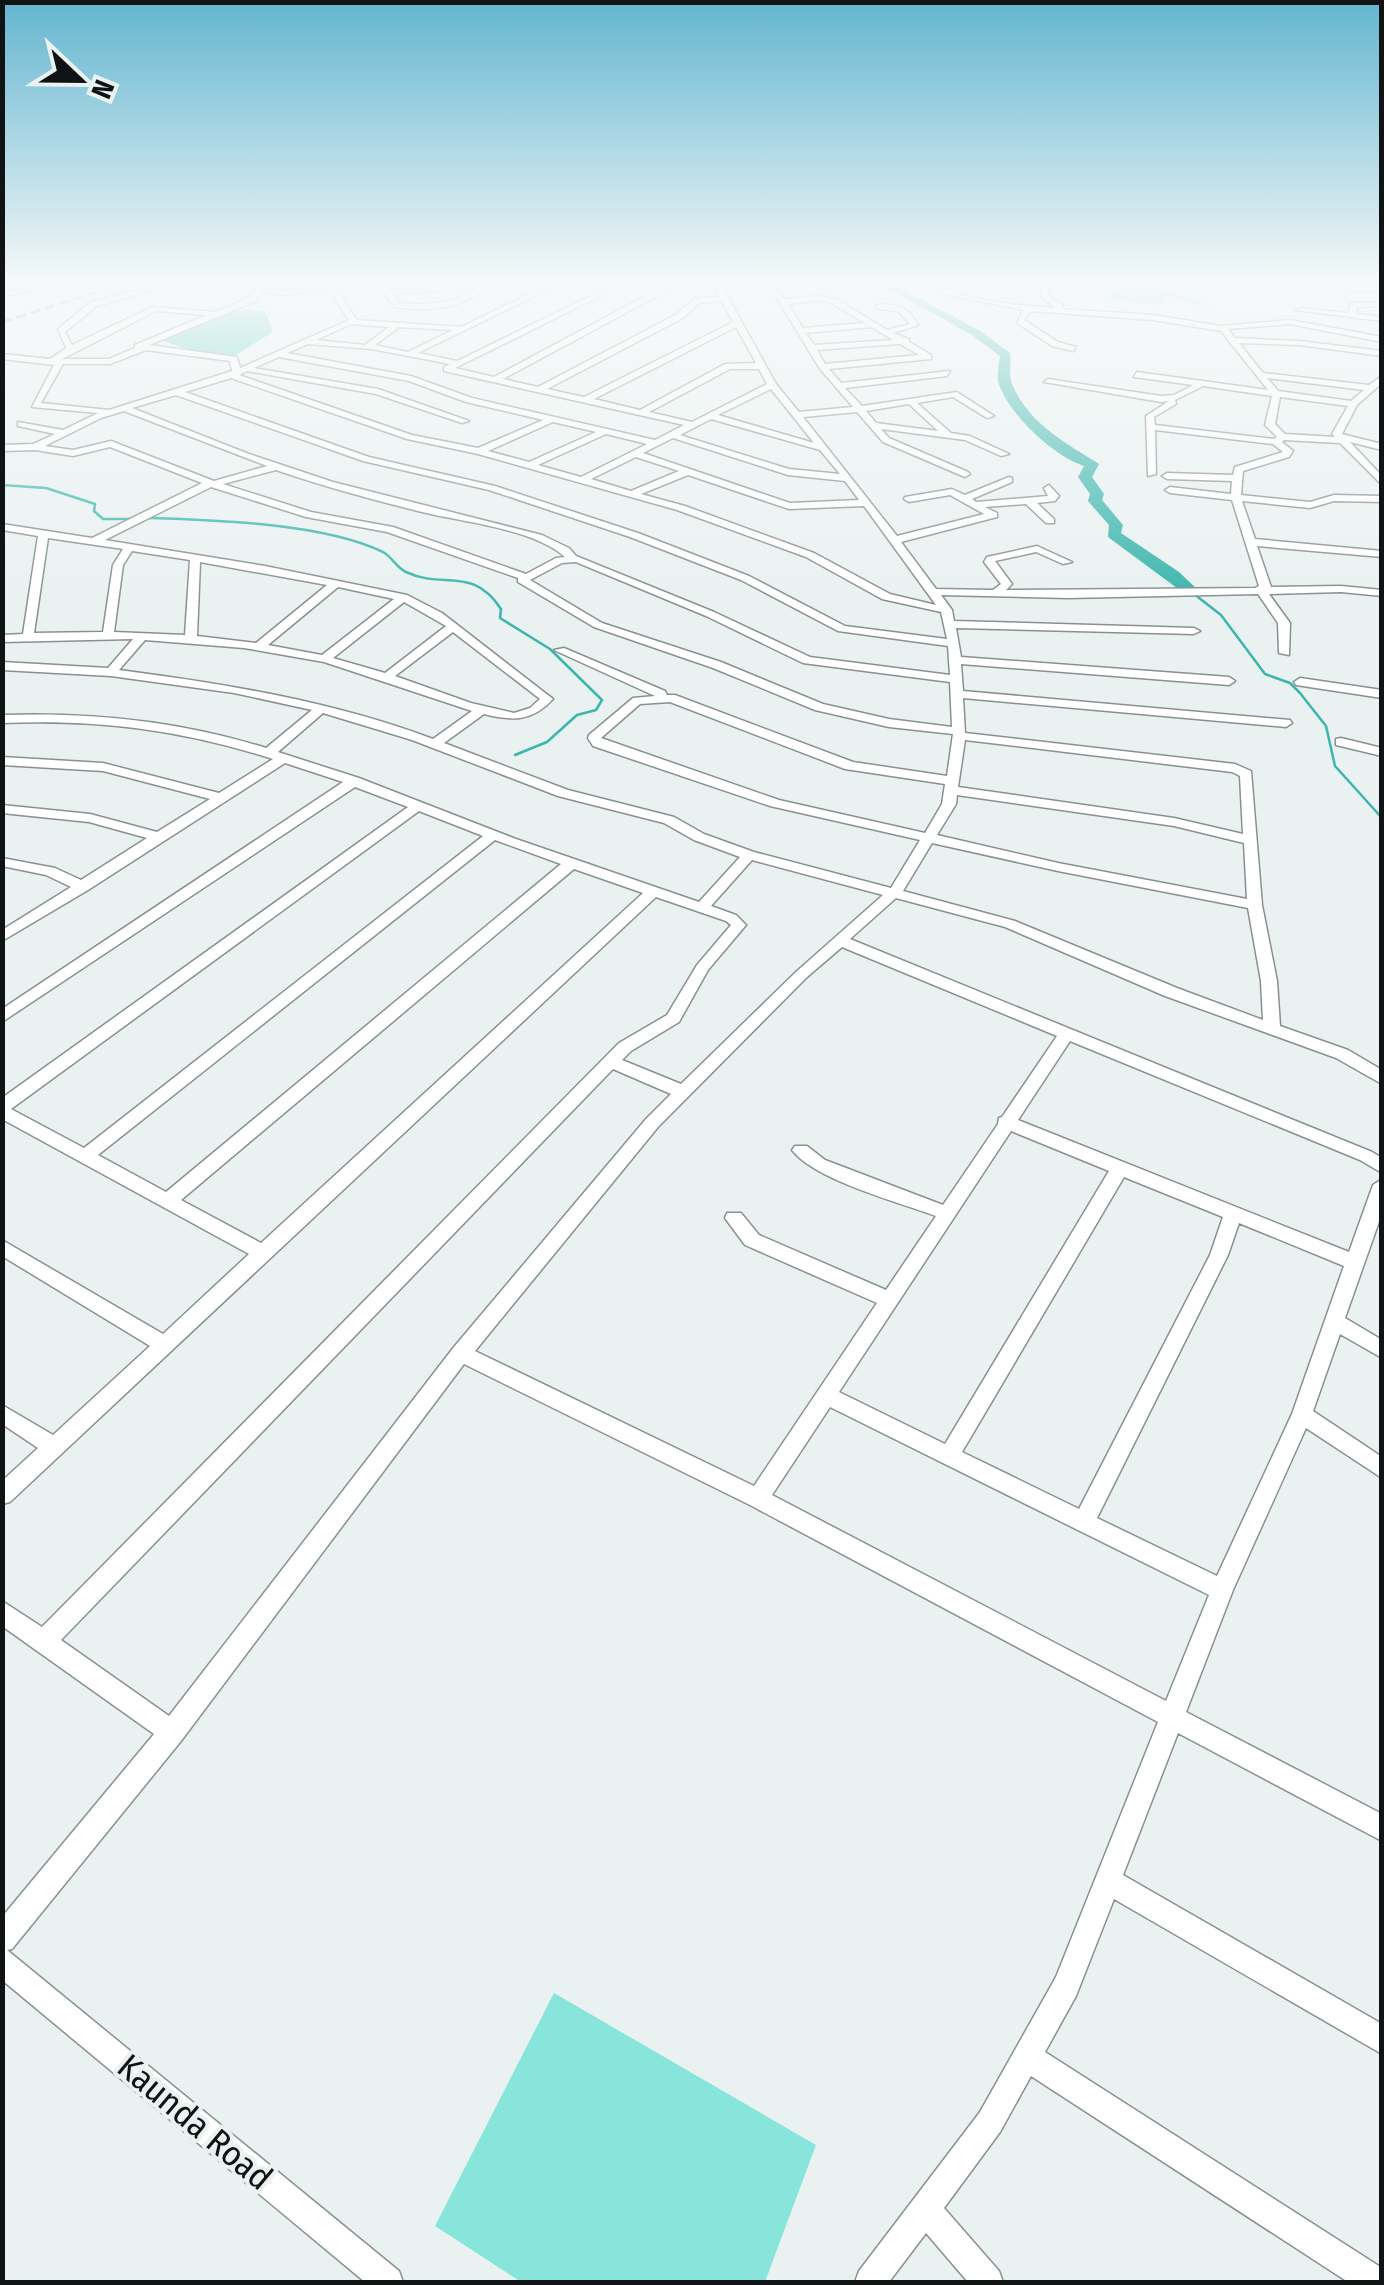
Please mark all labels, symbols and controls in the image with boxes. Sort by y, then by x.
north arrow [30,30,130,130]
text: N [84,75,121,103]
street label: Kaunda Road [109,2045,281,2199]

